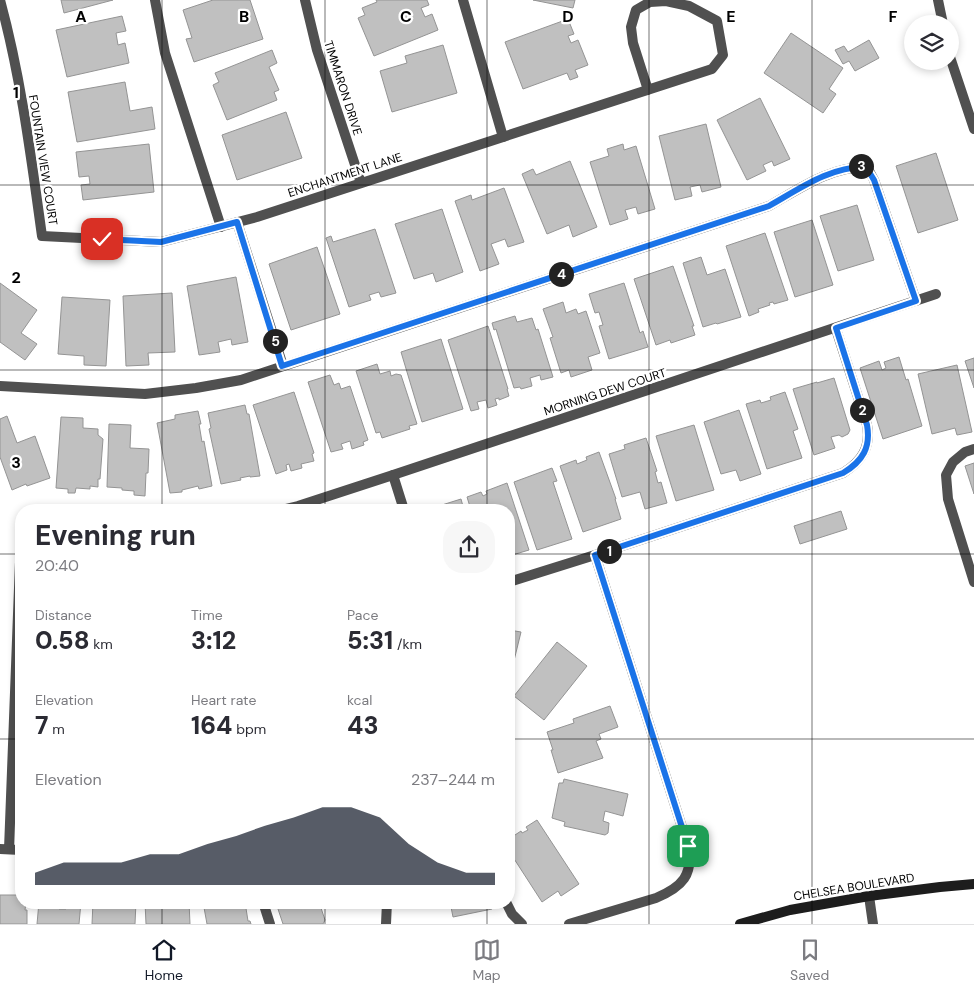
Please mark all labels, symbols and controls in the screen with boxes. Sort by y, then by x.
text: A [75,6,87,27]
text: B [239,6,249,27]
text: C [400,6,412,27]
text: D [562,6,574,27]
text: E [726,6,736,27]
text: F [889,6,898,27]
map controls [904,15,959,70]
button: layers [904,15,959,70]
street label: TIMMARON DRIVE [320,39,366,138]
text: 1 [13,82,19,103]
street label: FOUNTAIN VIEW COURT [25,94,61,227]
street label: ENCHANTMENT LANE [286,149,404,201]
pin: 3 [848,154,874,178]
text: 3 [857,157,866,175]
pin [81,218,123,260]
icon: check [88,225,116,253]
pin: 4 [548,262,574,286]
text: 4 [557,265,566,283]
text: 2 [11,267,21,288]
pin: 5 [262,328,288,354]
text: 5 [271,332,280,350]
street label: MORNING DEW COURT [542,365,668,419]
pin: 2 [850,398,874,422]
text: 2 [858,401,867,419]
text: 3 [11,452,21,473]
text: Evening run [35,517,196,554]
button: share [443,521,495,573]
pin: 1 [596,538,622,564]
text: 1 [607,542,612,560]
text: 20:40 [35,555,79,576]
text: Distance [35,606,92,624]
text: Time [191,606,223,624]
text: Pace [347,606,378,624]
text: 0.58 [35,624,90,657]
text: 3:12 [191,624,236,657]
text: 5:31 [347,624,393,657]
text: km [90,635,113,653]
text: /km [393,635,422,653]
text: Elevation [35,691,93,709]
text: Heart rate [191,691,256,709]
text: kcal [347,691,372,709]
text: 7 [35,709,48,742]
text: 164 [191,709,232,742]
text: 43 [347,709,378,742]
text: m [48,720,65,738]
text: bpm [232,720,266,738]
text: Elevation [35,769,102,790]
text: 237–244 m [411,769,495,790]
pin [667,825,709,867]
icon: arrive [674,832,702,860]
street label: CHELSEA BOULEVARD [792,870,916,904]
tab: Home [145,936,183,984]
tab: Map [472,936,501,984]
tab: Saved [790,936,829,984]

